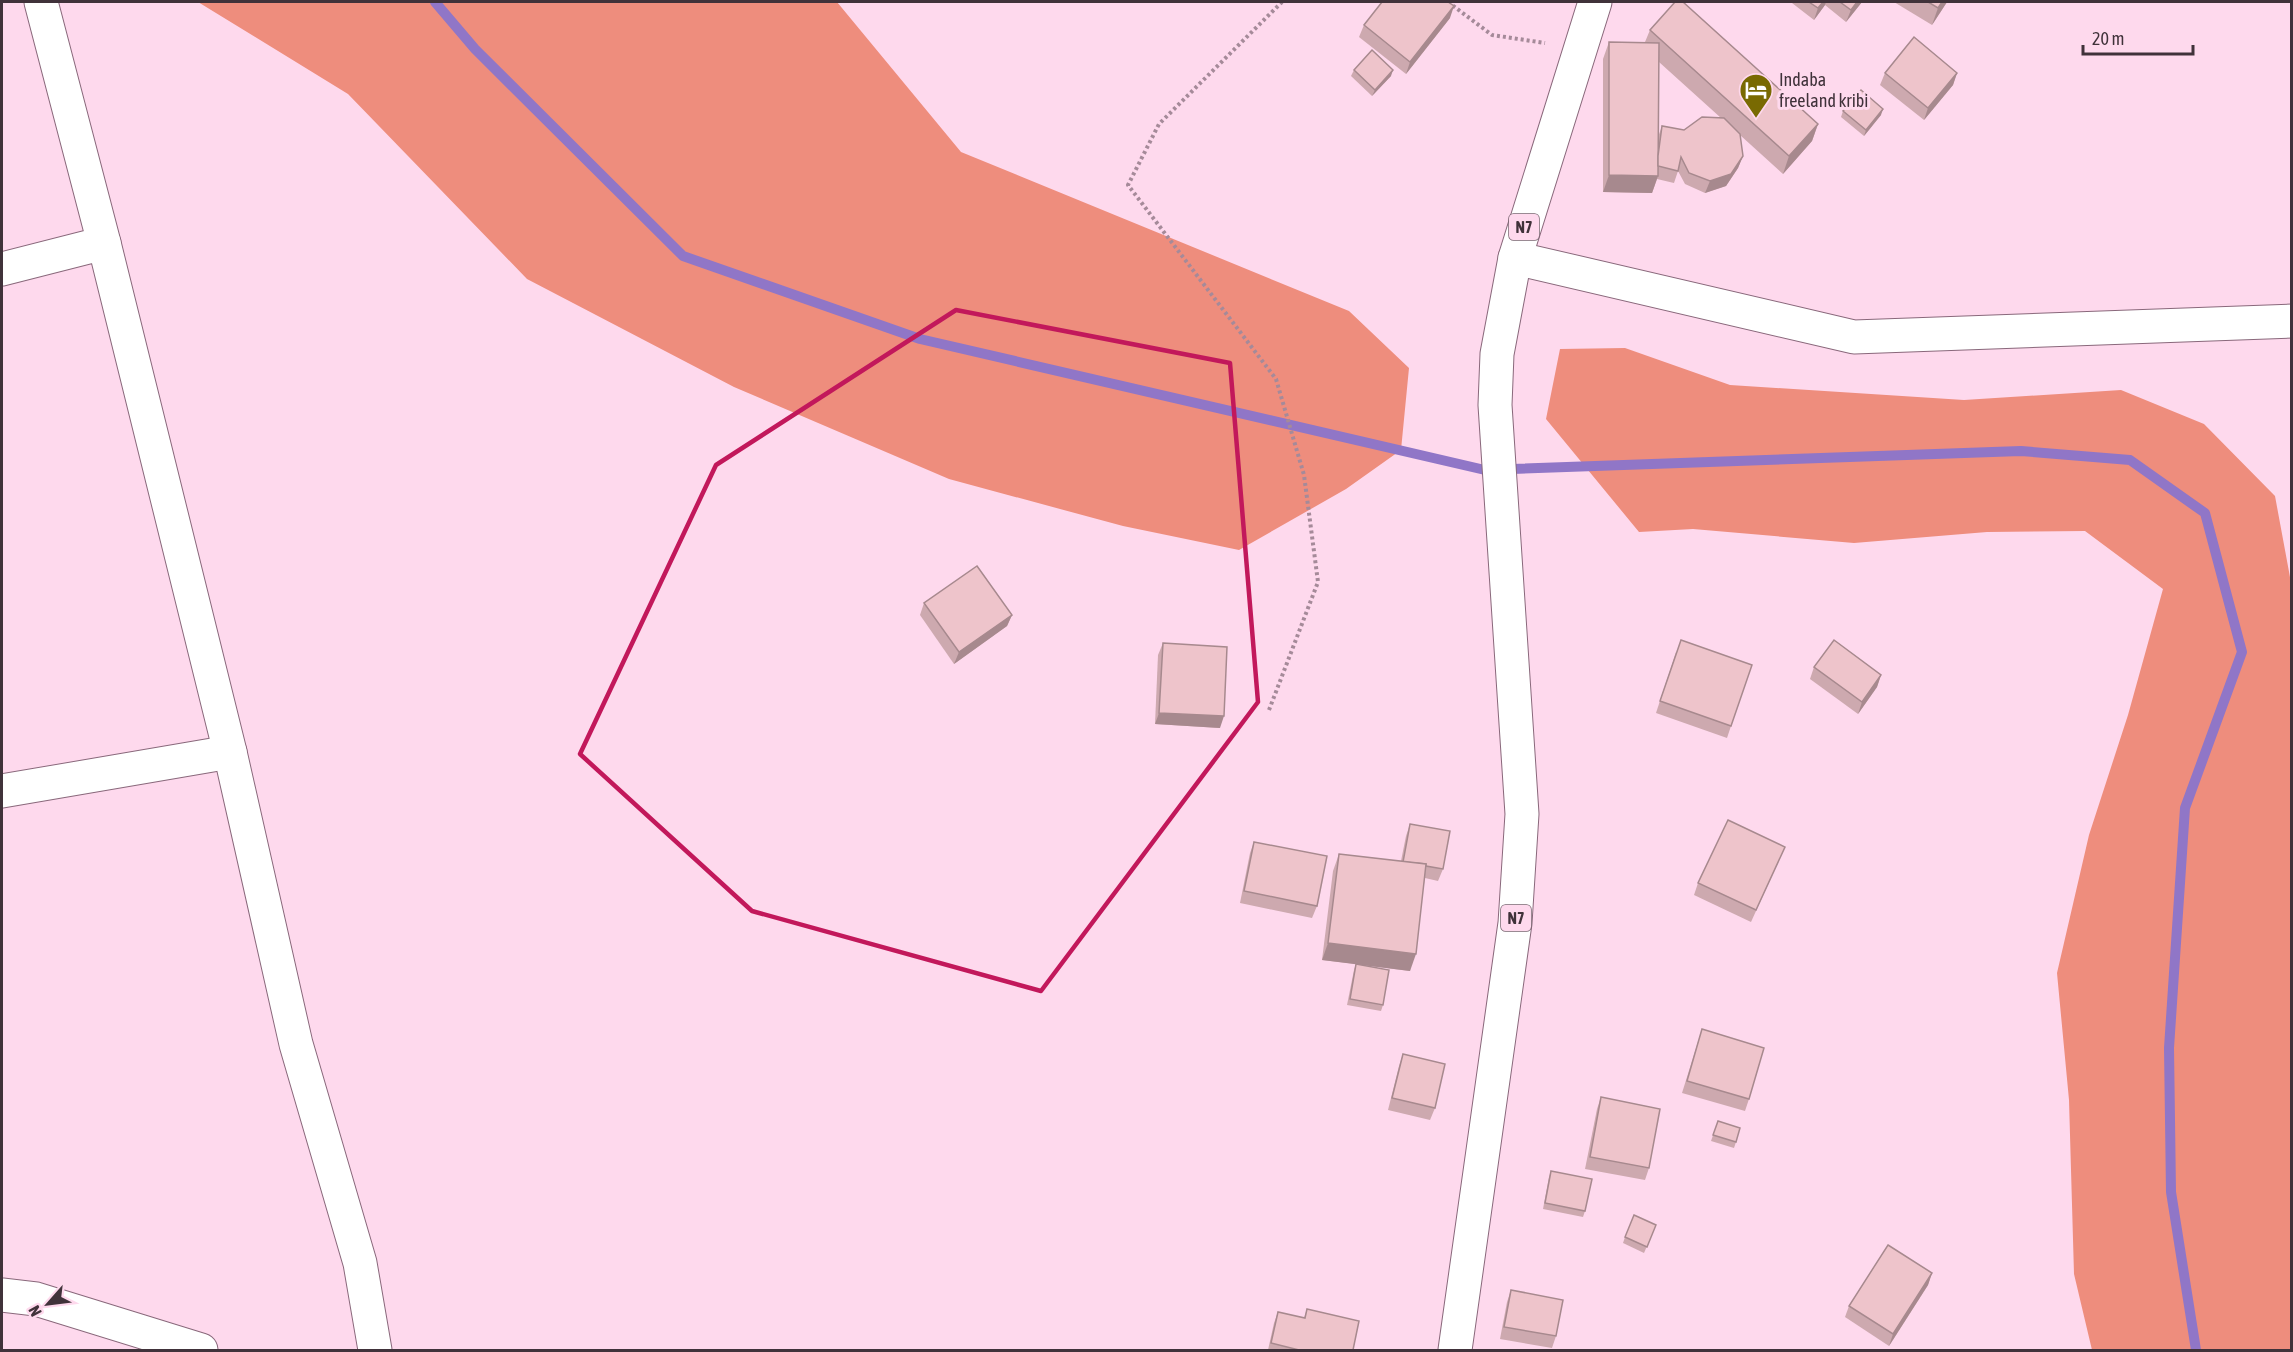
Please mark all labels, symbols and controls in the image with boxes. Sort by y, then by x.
scale bar [2083,18,2192,56]
text: 20 m [2092,28,2124,49]
place label: Indaba freeland kribi [1779,69,1868,111]
hotel icon: Indaba freeland kribi [1738,72,1774,119]
road number: N7 [1509,214,1539,240]
road number: N7 [1501,905,1531,931]
north arrow [18,1274,78,1334]
text: N [25,1303,45,1319]

